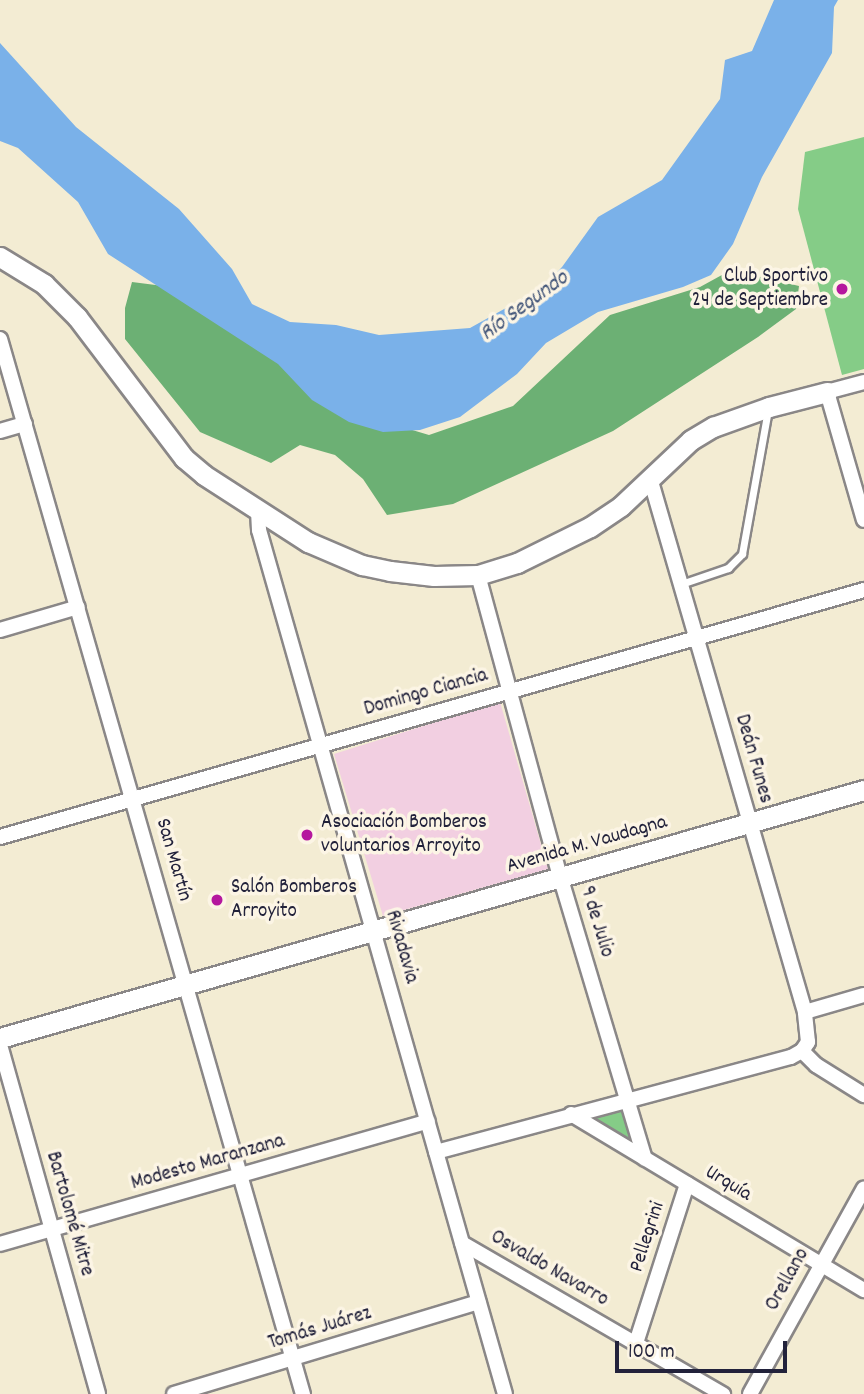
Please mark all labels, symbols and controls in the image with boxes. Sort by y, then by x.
place label: Club Sportivo 24 de Septiembre [692,264,828,314]
water label: Río Segundo [475,266,575,348]
marker: Club Sportivo 24 de Septiembre [834,281,850,297]
street label: Domingo Ciancia [361,663,491,723]
street label: Deán Funes [728,712,778,806]
place label: Asociación Bomberos voluntarios Arroyito [321,810,487,860]
street label: Avenida M. Vaudagna [504,810,670,880]
street label: San Martín [149,816,197,904]
marker: Asociación Bomberos voluntarios Arroyito [299,827,315,843]
place label: Salón Bomberos Arroyito [231,875,357,925]
street label: 9 de Julio [573,883,619,961]
marker: Salón Bomberos Arroyito [209,892,225,908]
street label: Rivadavia [379,908,423,986]
street label: Modesto Maranzana [128,1129,288,1197]
street label: Bartolomé Mitre [39,1149,99,1279]
street label: Urquía [700,1160,756,1208]
street label: Pellegrini [625,1199,671,1275]
street label: Osvaldo Navarro [485,1225,613,1313]
street label: Orellano [761,1244,815,1316]
street label: Tomás Juárez [265,1301,375,1357]
scale bar [619,1328,790,1372]
text: 100 m [628,1338,675,1368]

